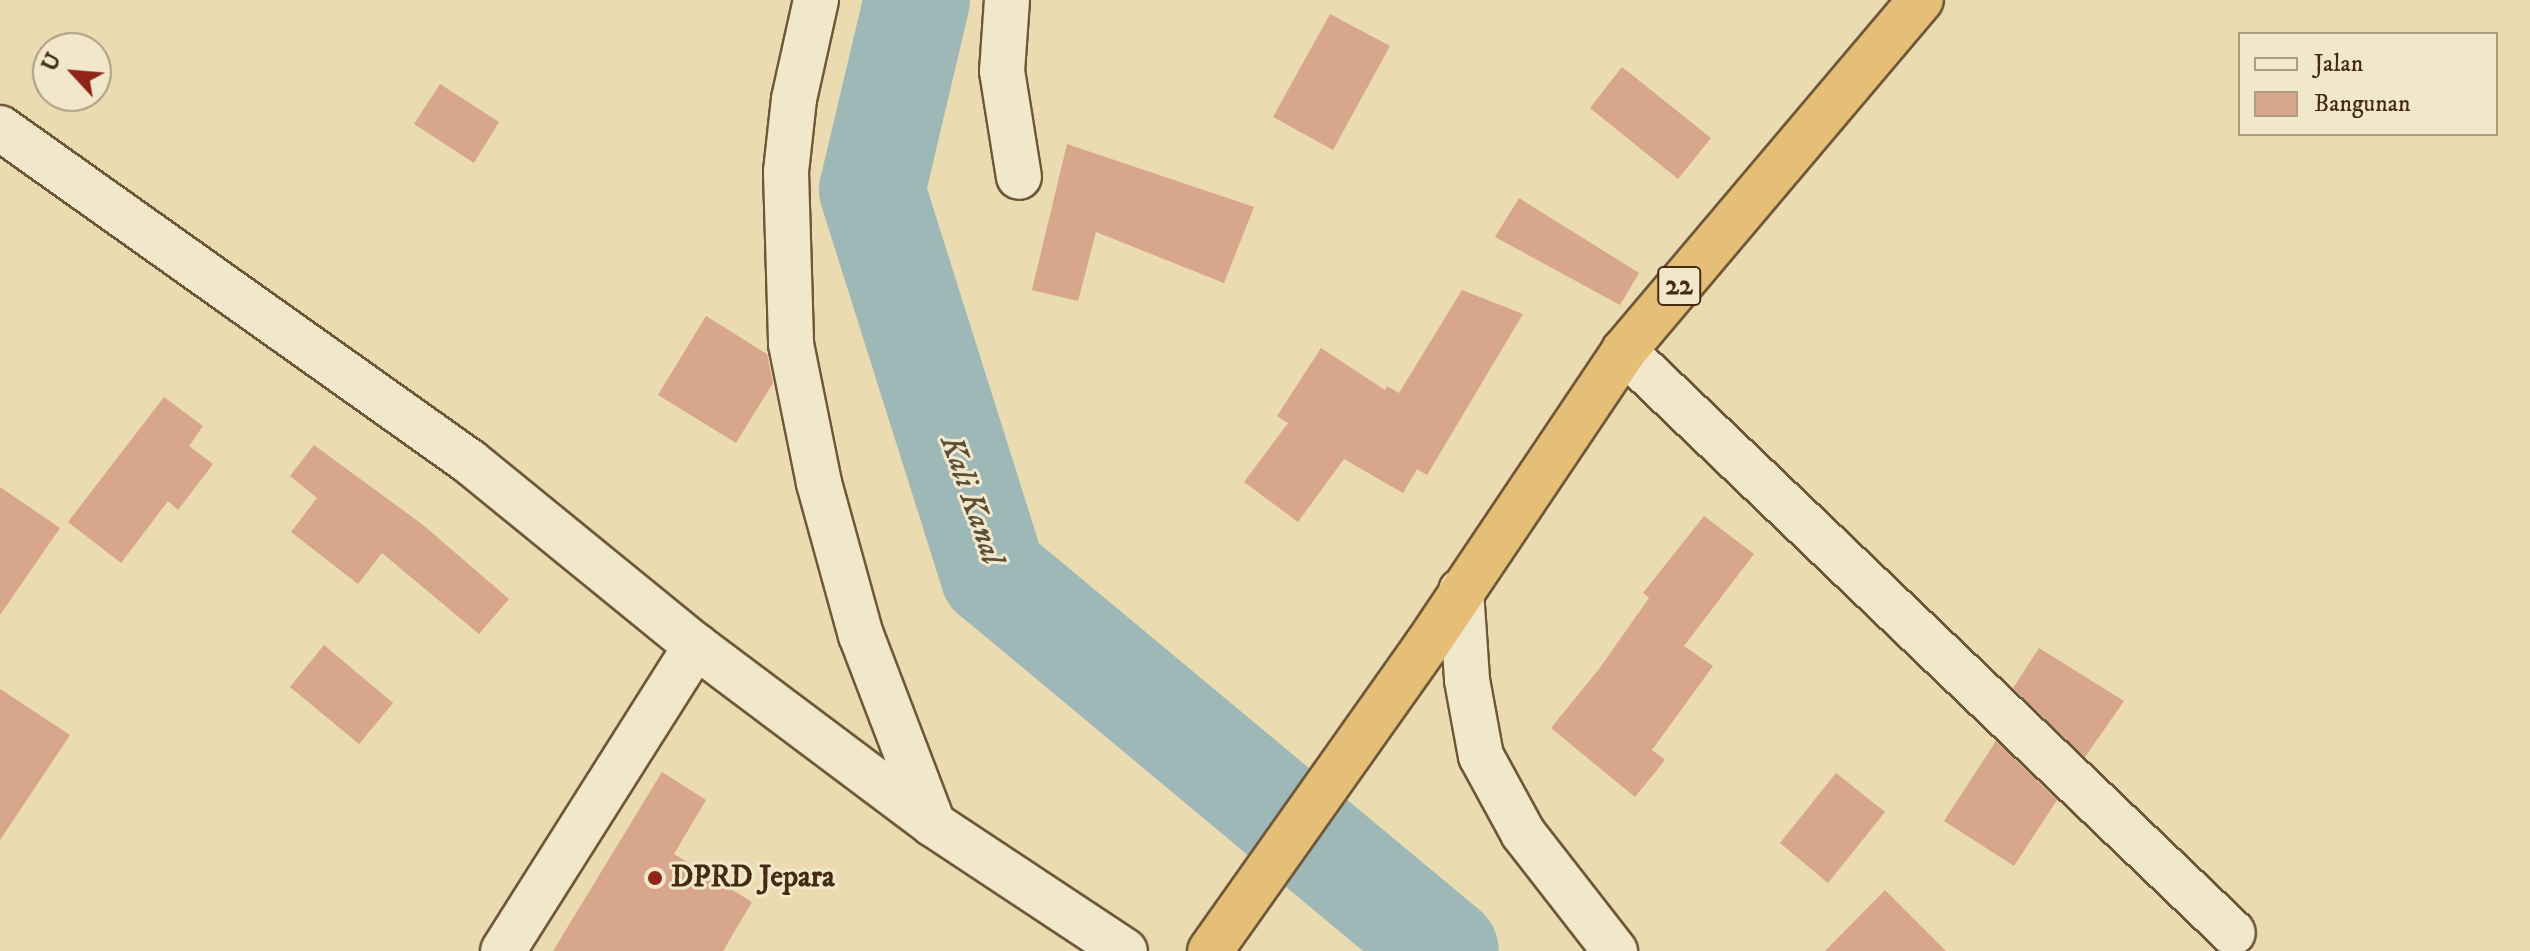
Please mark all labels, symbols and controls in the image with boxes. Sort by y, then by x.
north arrow [32,32,112,112]
legend [2238,32,2498,136]
text: U [36,49,68,76]
text: Jalan [2314,49,2363,79]
text: Bangunan [2314,89,2410,119]
road number: 22 [1657,262,1701,310]
water label: Kali Kanal [931,430,1011,570]
place label: DPRD Jepara [671,860,835,896]
marker: DPRD Jepara [646,869,664,887]

